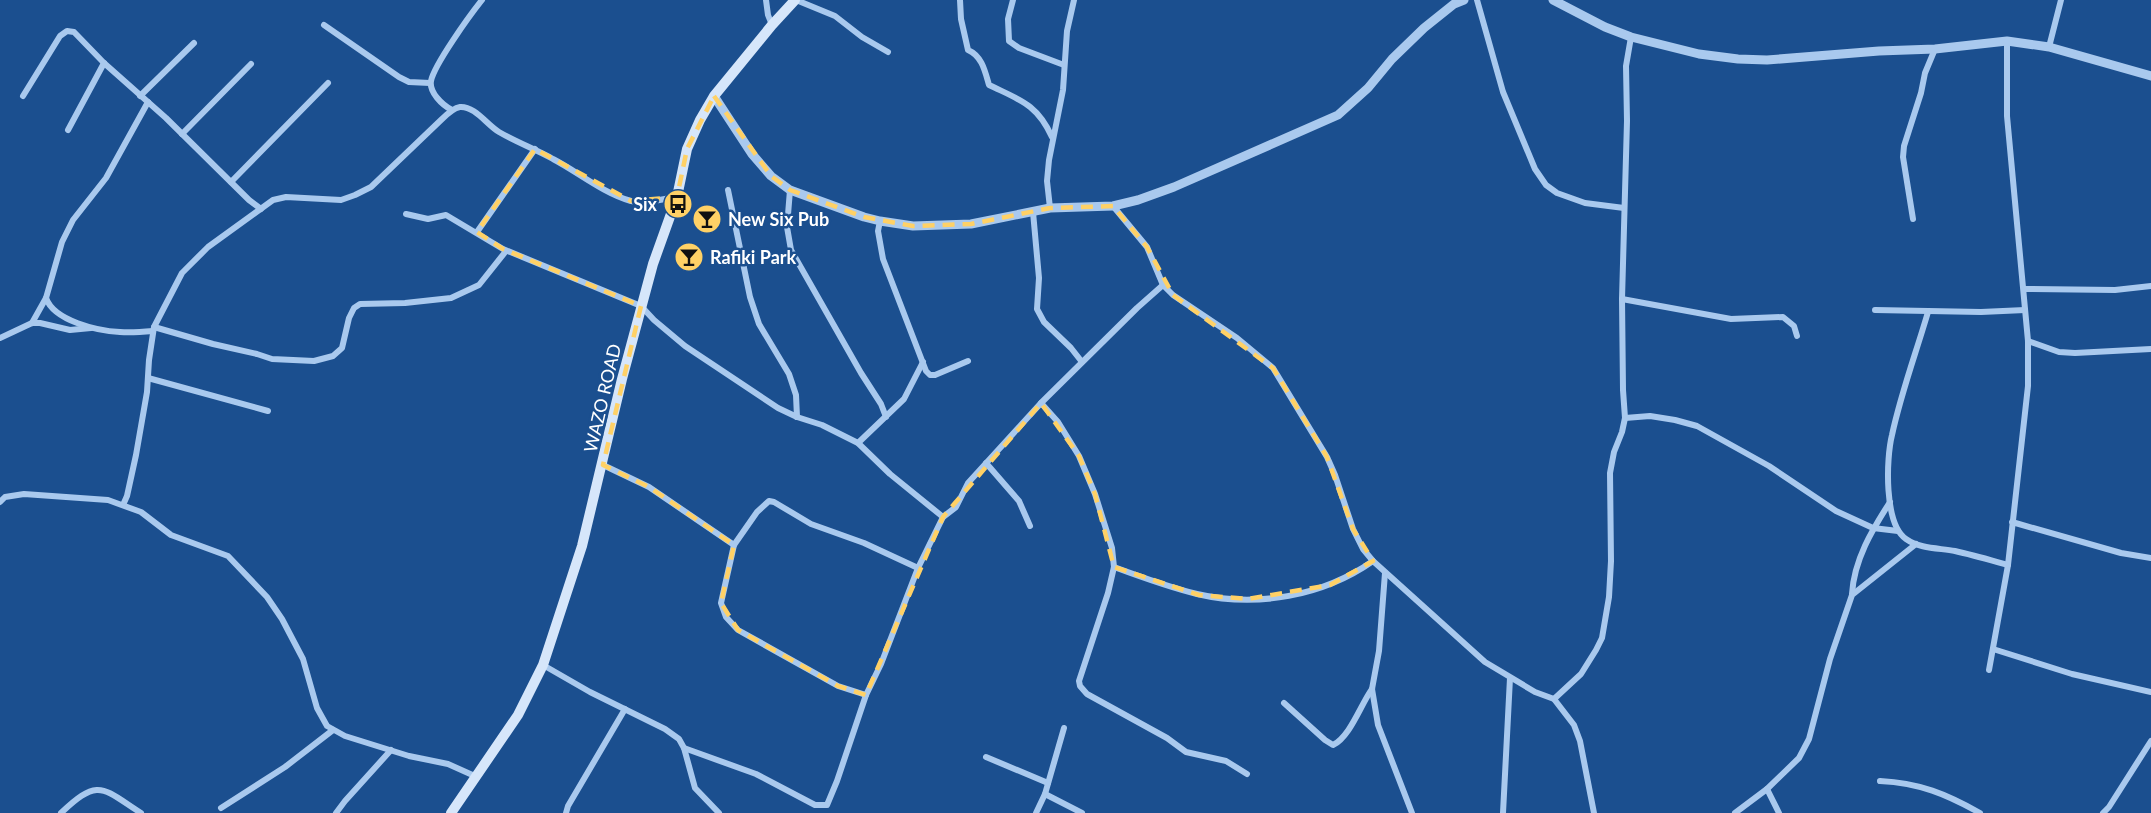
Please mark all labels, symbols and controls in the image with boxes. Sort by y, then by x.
bus stop icon: Six [662,188,694,220]
place label: Six [633,193,658,215]
bar icon: New Six Pub [691,203,723,235]
place label: New Six Pub [728,208,829,230]
bar icon: Rafiki Park [673,241,705,273]
place label: Rafiki Park [710,246,796,268]
street label: WAZO ROAD [579,342,625,454]

